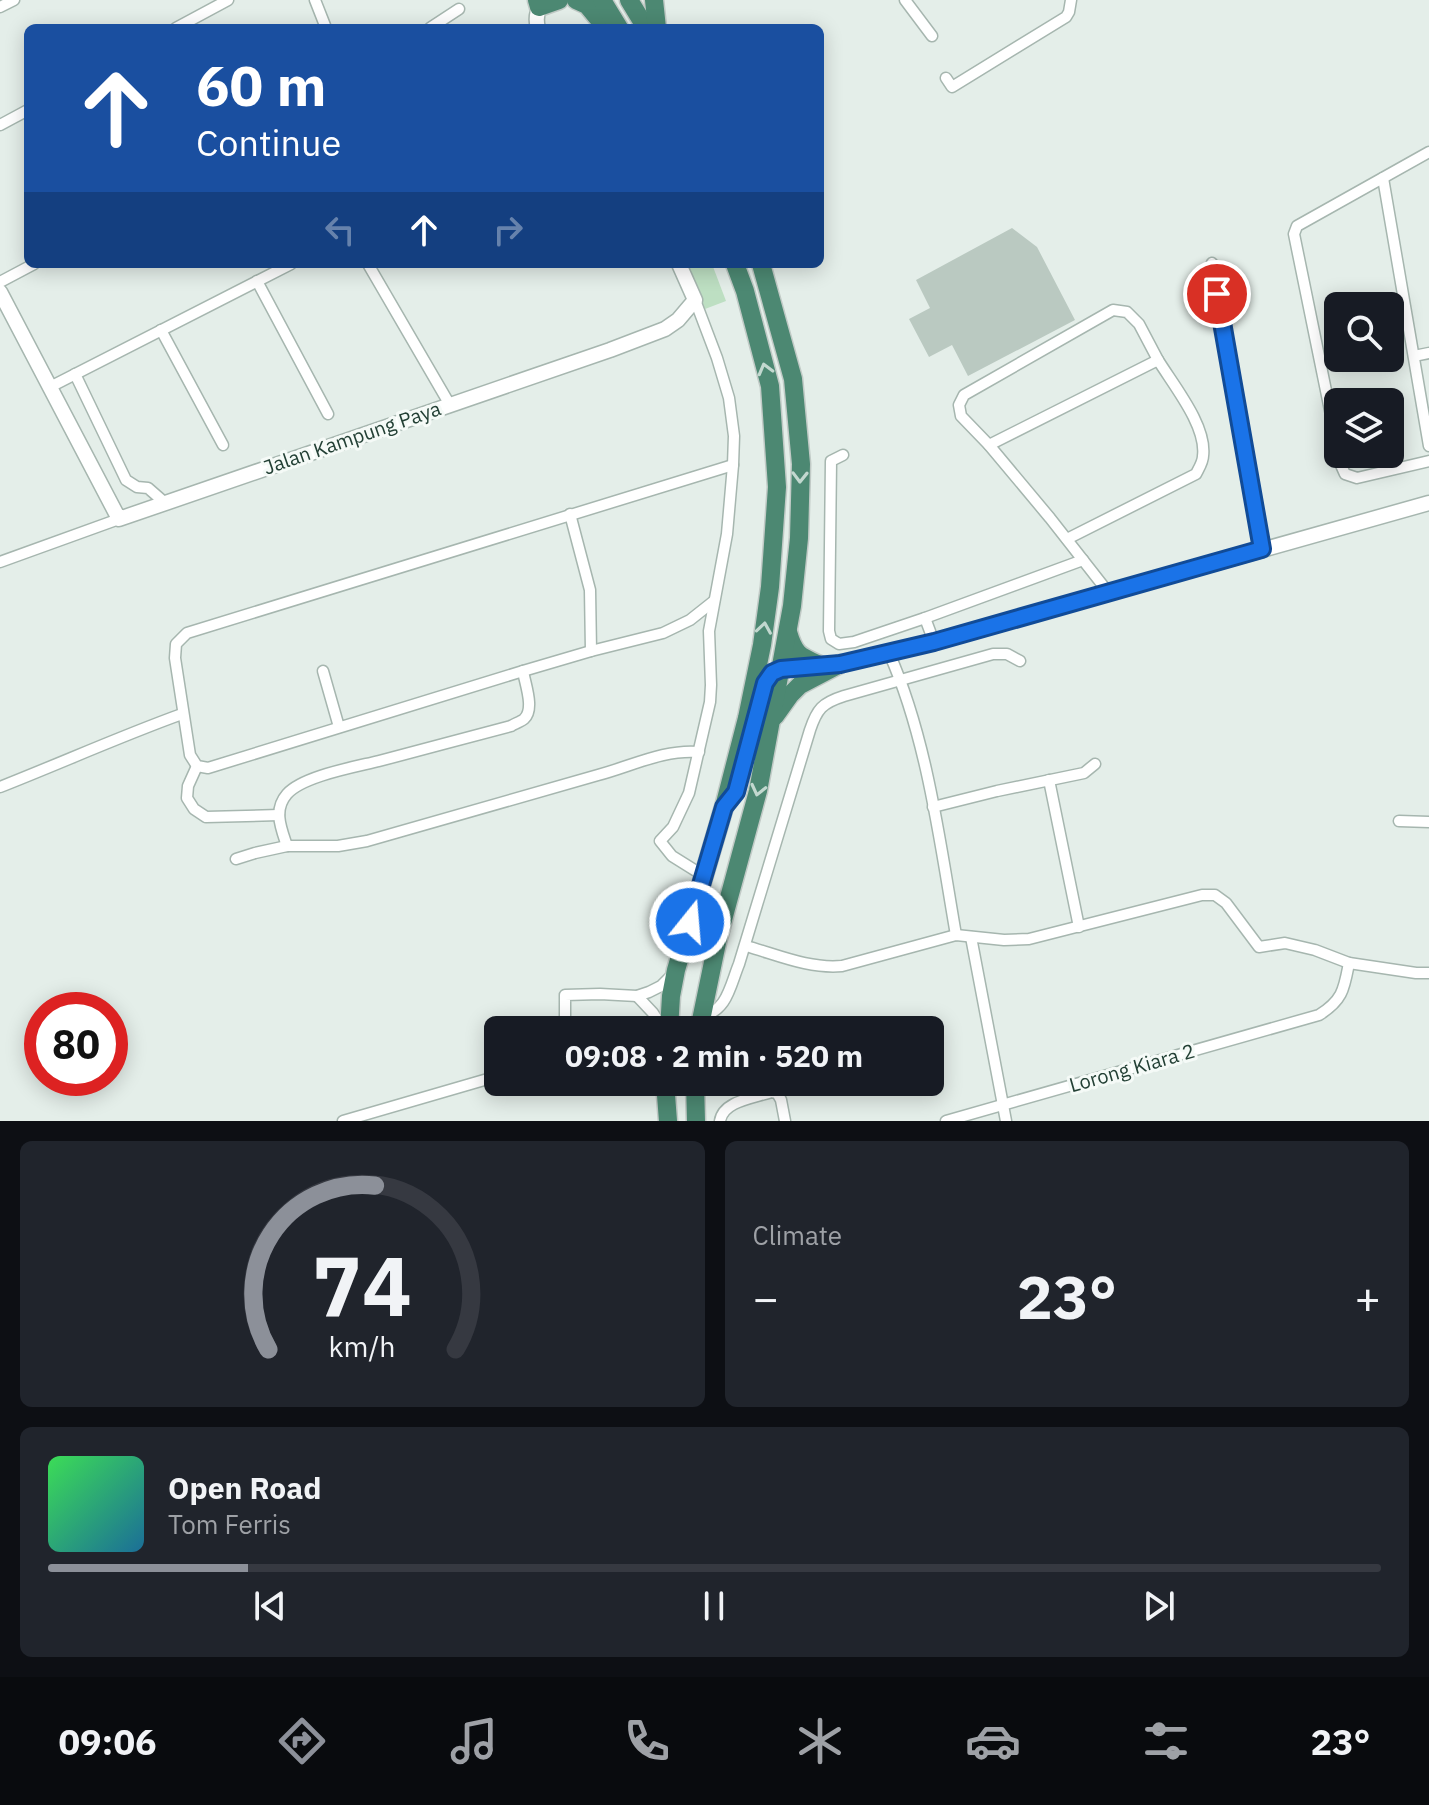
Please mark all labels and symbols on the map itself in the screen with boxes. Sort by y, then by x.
pin [1183,260,1251,328]
one-way arrow [758,363,775,377]
street label: Jalan Kampung Paya [259,394,444,481]
one-way arrow [792,471,809,484]
one-way arrow [755,621,772,635]
one-way arrow [750,782,767,796]
position arrow [648,880,732,964]
speed limit sign: 80 [24,992,128,1096]
street label: Lorong Kiara 2 [1066,1037,1198,1098]

